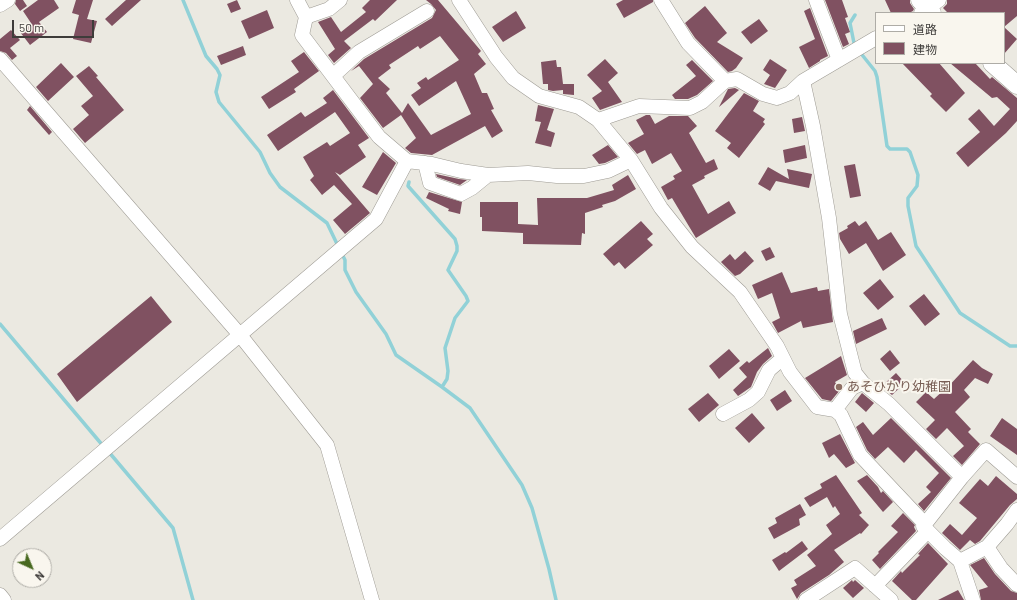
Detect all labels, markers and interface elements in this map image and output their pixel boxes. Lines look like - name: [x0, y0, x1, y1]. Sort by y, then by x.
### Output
- scale bar: [14, 12, 96, 38]
- legend: [875, 12, 1005, 64]
- text: 50 m: [19, 20, 44, 34]
- text: 道路: [913, 22, 937, 36]
- text: 建物: [913, 42, 937, 56]
- place label: あそひかり幼稚園: [847, 379, 951, 395]
- marker: あそひかり幼稚園: [834, 382, 844, 392]
- north arrow: [12, 548, 52, 588]
- text: N: [33, 569, 47, 583]

